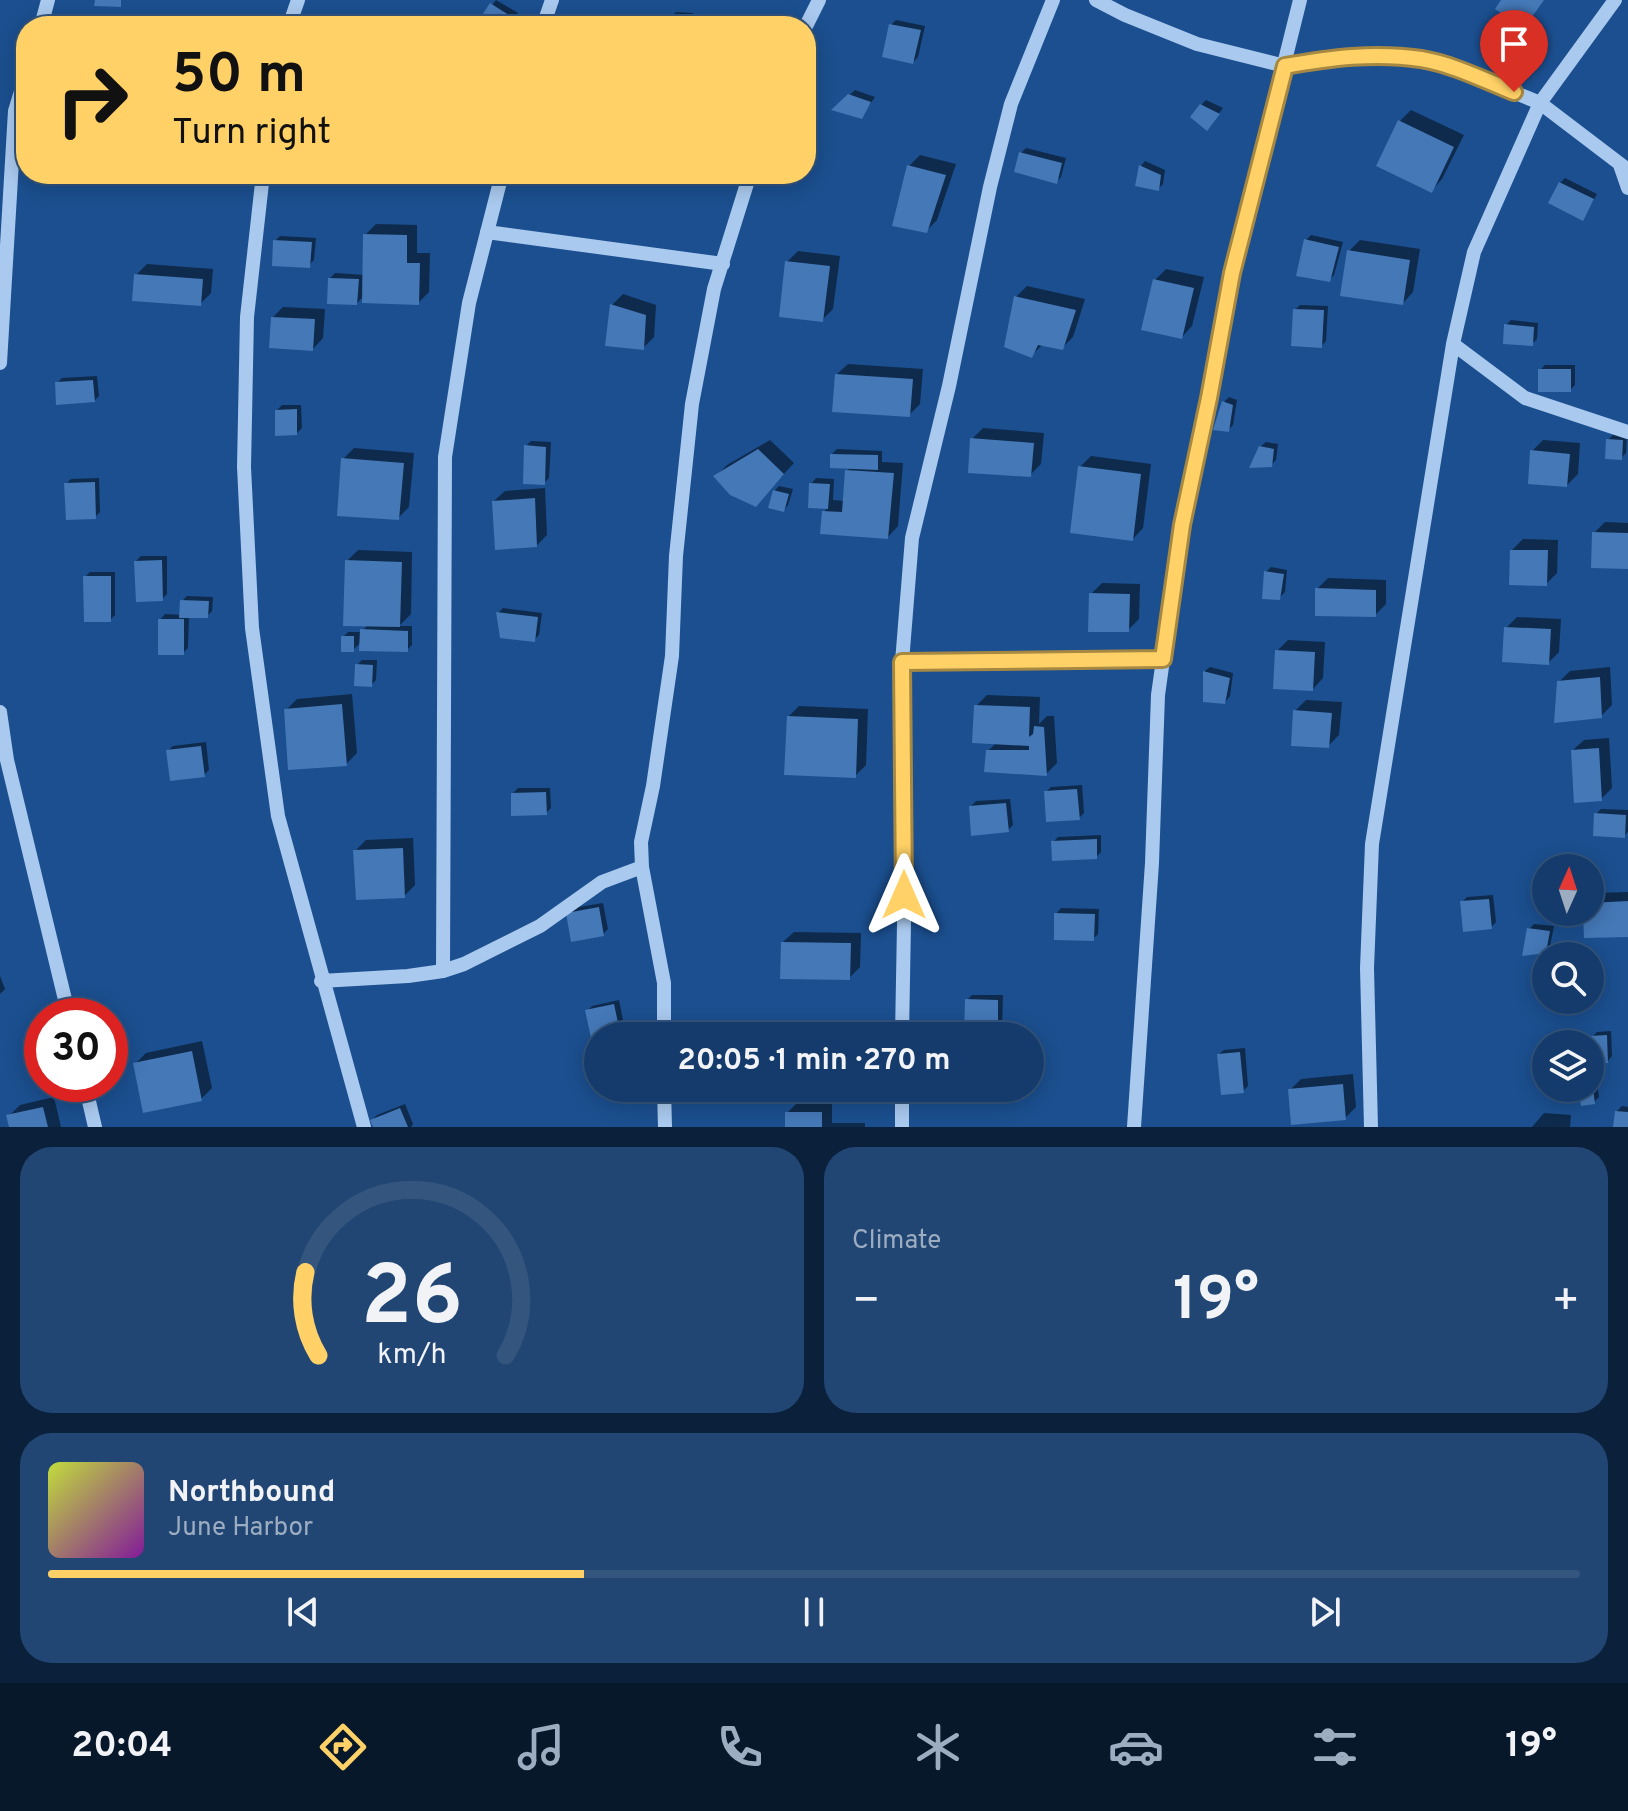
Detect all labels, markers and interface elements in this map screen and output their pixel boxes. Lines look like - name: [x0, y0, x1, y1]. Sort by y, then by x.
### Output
- pin: [1480, 10, 1548, 92]
- icon: arrive: [1492, 22, 1536, 66]
- text: 50 m: [172, 42, 306, 112]
- icon: right: [40, 48, 144, 152]
- text: Turn right: [172, 111, 331, 157]
- position arrow: [862, 853, 946, 937]
- north arrow: [1532, 854, 1604, 926]
- map controls: [1532, 854, 1604, 1102]
- button: search: [1532, 942, 1604, 1014]
- speed limit sign: 30: [24, 998, 128, 1102]
- button: layers: [1532, 1030, 1604, 1102]
- text: 20:05 · 1 min · 270 m: [677, 1043, 951, 1080]
- text: Climate: [852, 1225, 941, 1258]
- text: 26: [361, 1249, 463, 1354]
- text: 19°: [1173, 1265, 1259, 1341]
- text: −: [852, 1275, 880, 1331]
- text: +: [1552, 1275, 1580, 1331]
- text: km/h: [377, 1338, 447, 1374]
- text: Northbound: [168, 1475, 335, 1512]
- text: June Harbor: [168, 1512, 313, 1545]
- icon: previous: [281, 1590, 325, 1634]
- icon: pause: [792, 1590, 836, 1634]
- icon: next: [1303, 1590, 1347, 1634]
- icon: directions: [315, 1719, 371, 1775]
- icon: music: [513, 1719, 569, 1775]
- icon: phone: [712, 1719, 768, 1775]
- icon: climate: [910, 1719, 966, 1775]
- icon: car: [1108, 1719, 1164, 1775]
- icon: filters: [1307, 1719, 1363, 1775]
- text: 20:04: [71, 1724, 172, 1770]
- text: 19°: [1505, 1724, 1557, 1770]

